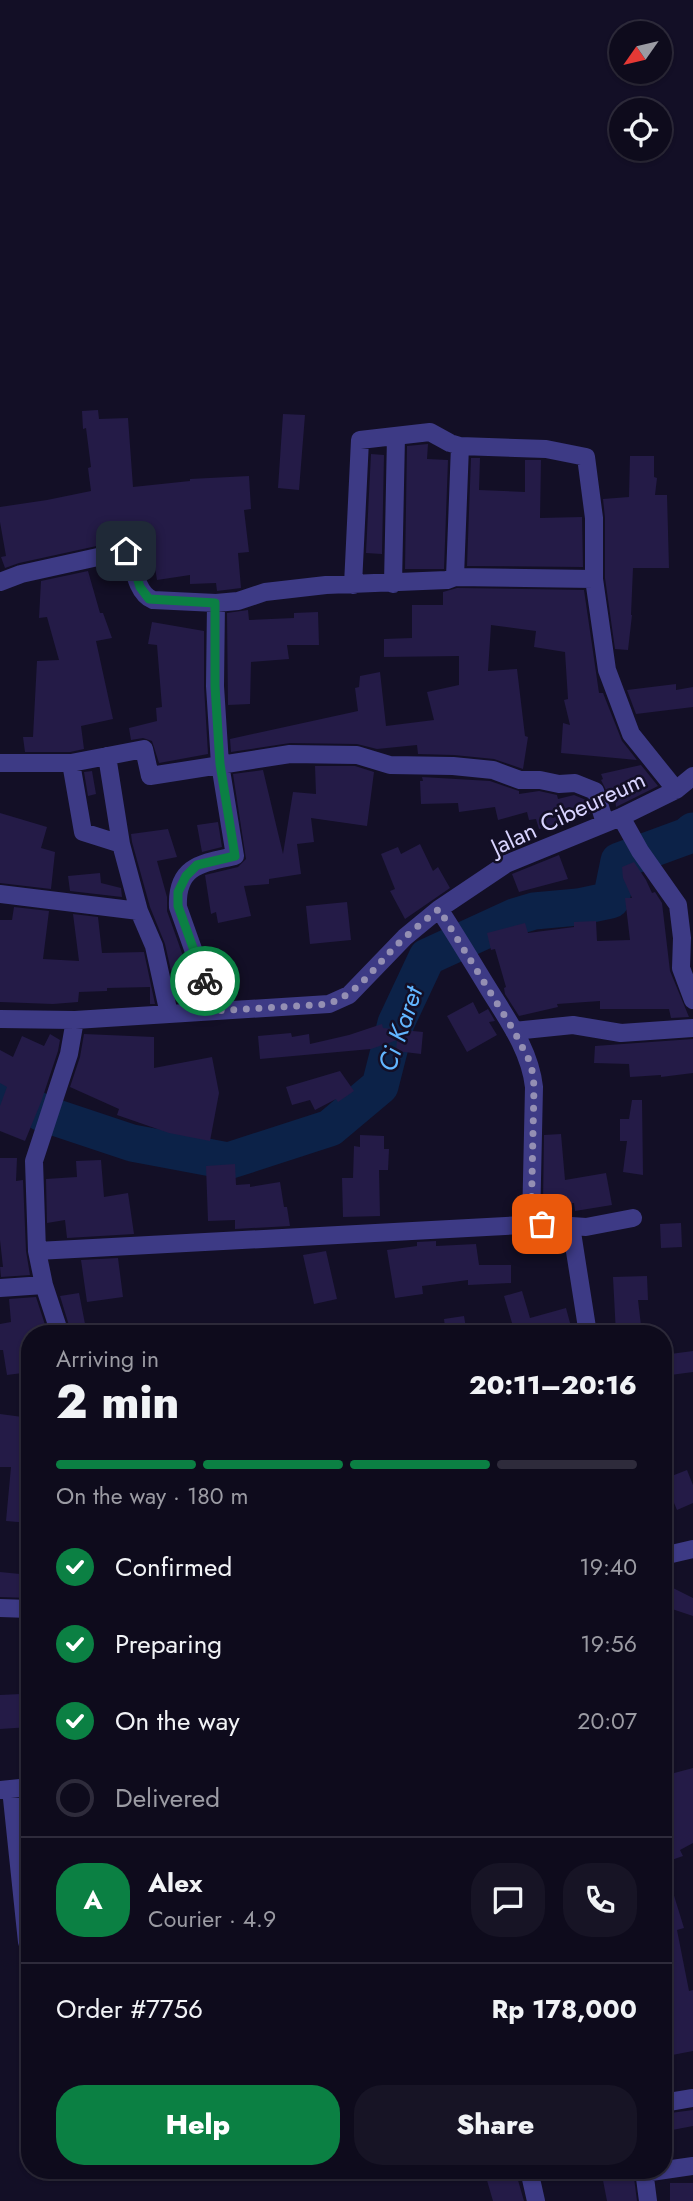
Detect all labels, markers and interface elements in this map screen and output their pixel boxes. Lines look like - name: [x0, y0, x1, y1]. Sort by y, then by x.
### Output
- north arrow: [609, 21, 672, 84]
- map controls: [609, 21, 672, 161]
- button: locate: [609, 98, 672, 161]
- pin: [96, 521, 156, 581]
- icon: home: [107, 532, 145, 570]
- street label: Jalan Cibeureum: [482, 762, 651, 865]
- courier: [170, 946, 240, 1016]
- icon: bike: [186, 962, 224, 1000]
- water label: Ci Karet: [368, 980, 433, 1077]
- pin: [512, 1194, 572, 1254]
- icon: bag: [523, 1205, 561, 1243]
- text: Arriving in: [56, 1342, 159, 1376]
- text: 20:11–20:16: [469, 1366, 637, 1404]
- text: 2 min: [56, 1369, 180, 1435]
- text: On the way · 180 m: [56, 1479, 248, 1513]
- icon: check: [56, 1548, 94, 1586]
- text: Confirmed: [115, 1548, 232, 1586]
- text: 19:40: [579, 1550, 637, 1584]
- icon: check: [56, 1625, 94, 1663]
- text: Preparing: [115, 1625, 222, 1663]
- text: 19:56: [580, 1627, 637, 1661]
- icon: check: [56, 1702, 94, 1740]
- text: On the way: [115, 1702, 240, 1740]
- text: 20:07: [577, 1704, 637, 1738]
- text: Delivered: [115, 1779, 220, 1817]
- button: chat: [471, 1863, 545, 1937]
- button: phone: [563, 1863, 637, 1937]
- text: Alex: [148, 1864, 202, 1902]
- text: A: [83, 1881, 103, 1919]
- text: Courier · 4.9: [148, 1902, 276, 1936]
- text: Order #7756: [56, 1990, 203, 2028]
- text: Rp 178,000: [491, 1990, 637, 2028]
- button: Help: [56, 2085, 340, 2165]
- button: Share: [354, 2085, 637, 2165]

